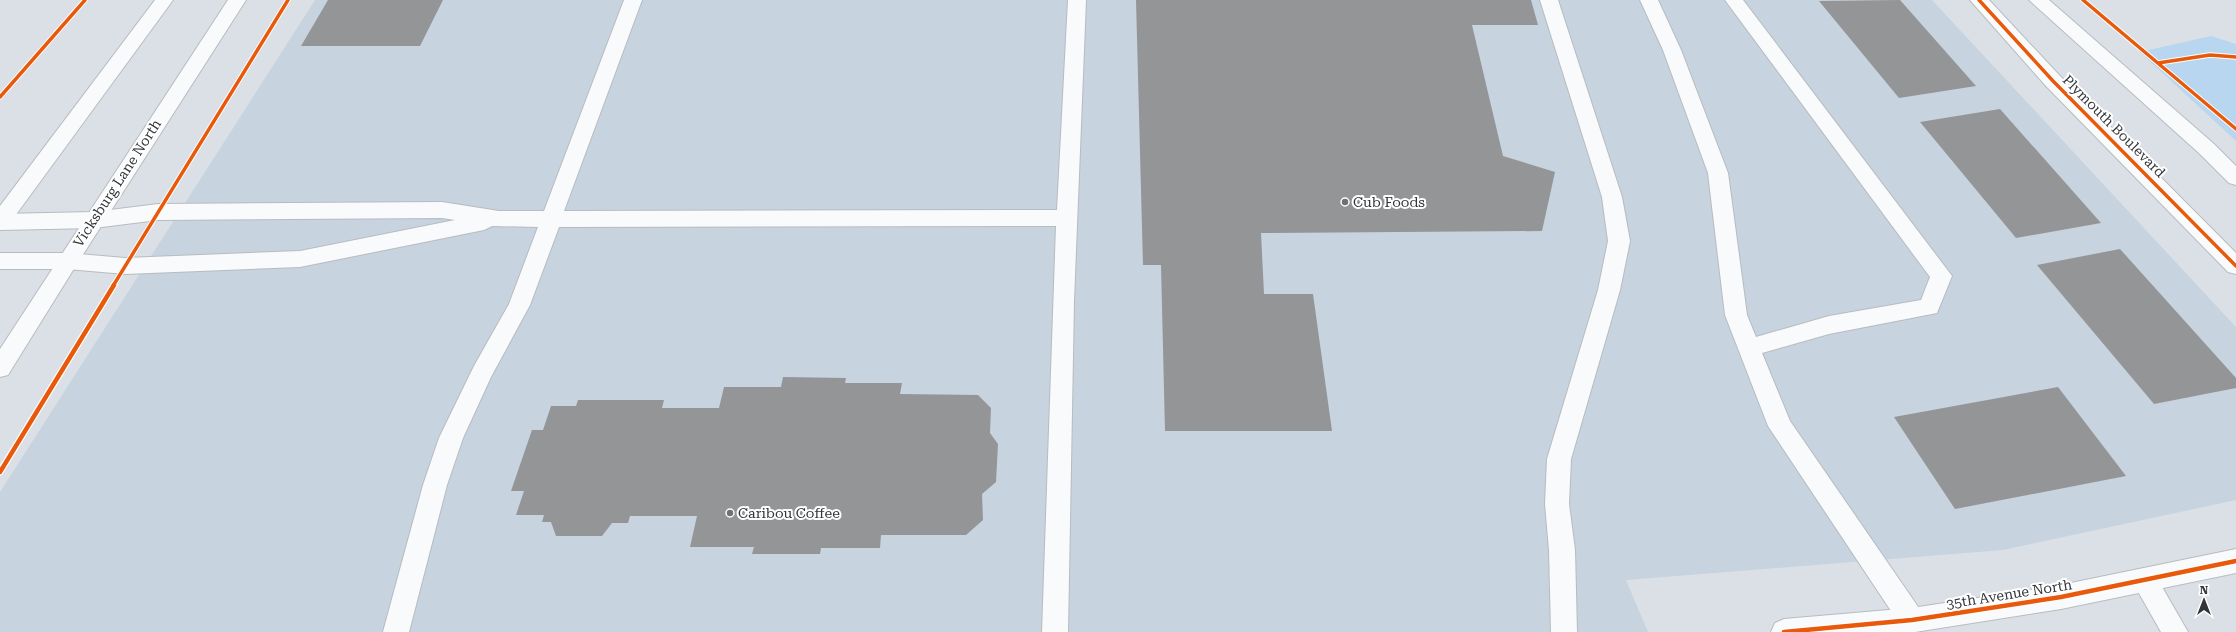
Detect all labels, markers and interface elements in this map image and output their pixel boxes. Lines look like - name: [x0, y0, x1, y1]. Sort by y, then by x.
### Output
- street label: Plymouth Boulevard: [2060, 72, 2168, 180]
- street label: Vicksburg Lane North: [70, 116, 164, 250]
- place label: Cub Foods: [1353, 194, 1425, 210]
- marker: Cub Foods: [1340, 197, 1350, 207]
- place label: Caribou Coffee: [738, 505, 840, 521]
- marker: Caribou Coffee: [725, 508, 735, 518]
- street label: 35th Avenue North: [1945, 576, 2073, 612]
- north arrow: [2184, 580, 2224, 620]
- text: N: [2200, 584, 2209, 597]

